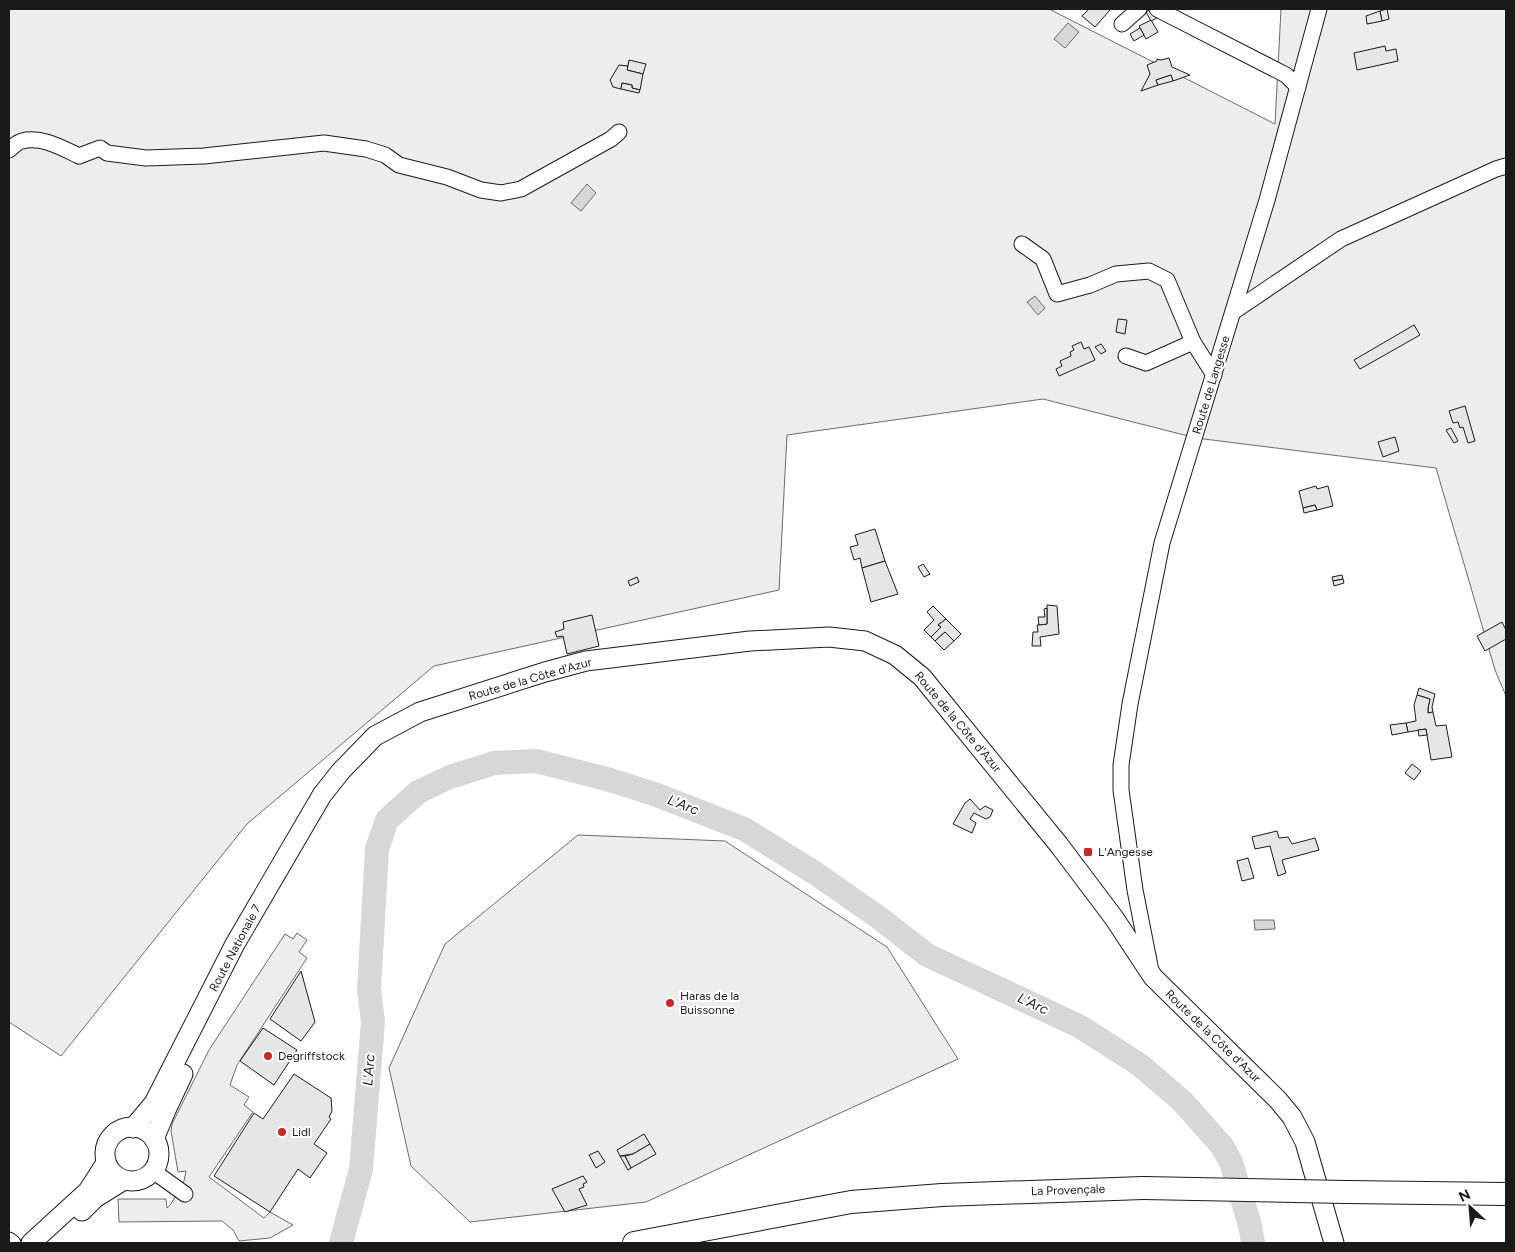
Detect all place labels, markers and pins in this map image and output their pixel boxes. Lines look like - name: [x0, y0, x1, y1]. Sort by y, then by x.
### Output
- place label: L'Angesse: [1098, 845, 1153, 859]
- marker: L'Angesse: [1082, 846, 1094, 858]
- place label: Haras de la Buissonne: [680, 989, 739, 1017]
- marker: Haras de la Buissonne: [664, 997, 676, 1009]
- place label: Degriffstock: [278, 1049, 345, 1063]
- marker: Degriffstock: [262, 1050, 274, 1062]
- place label: Lidl: [292, 1125, 311, 1139]
- marker: Lidl: [276, 1126, 288, 1138]

